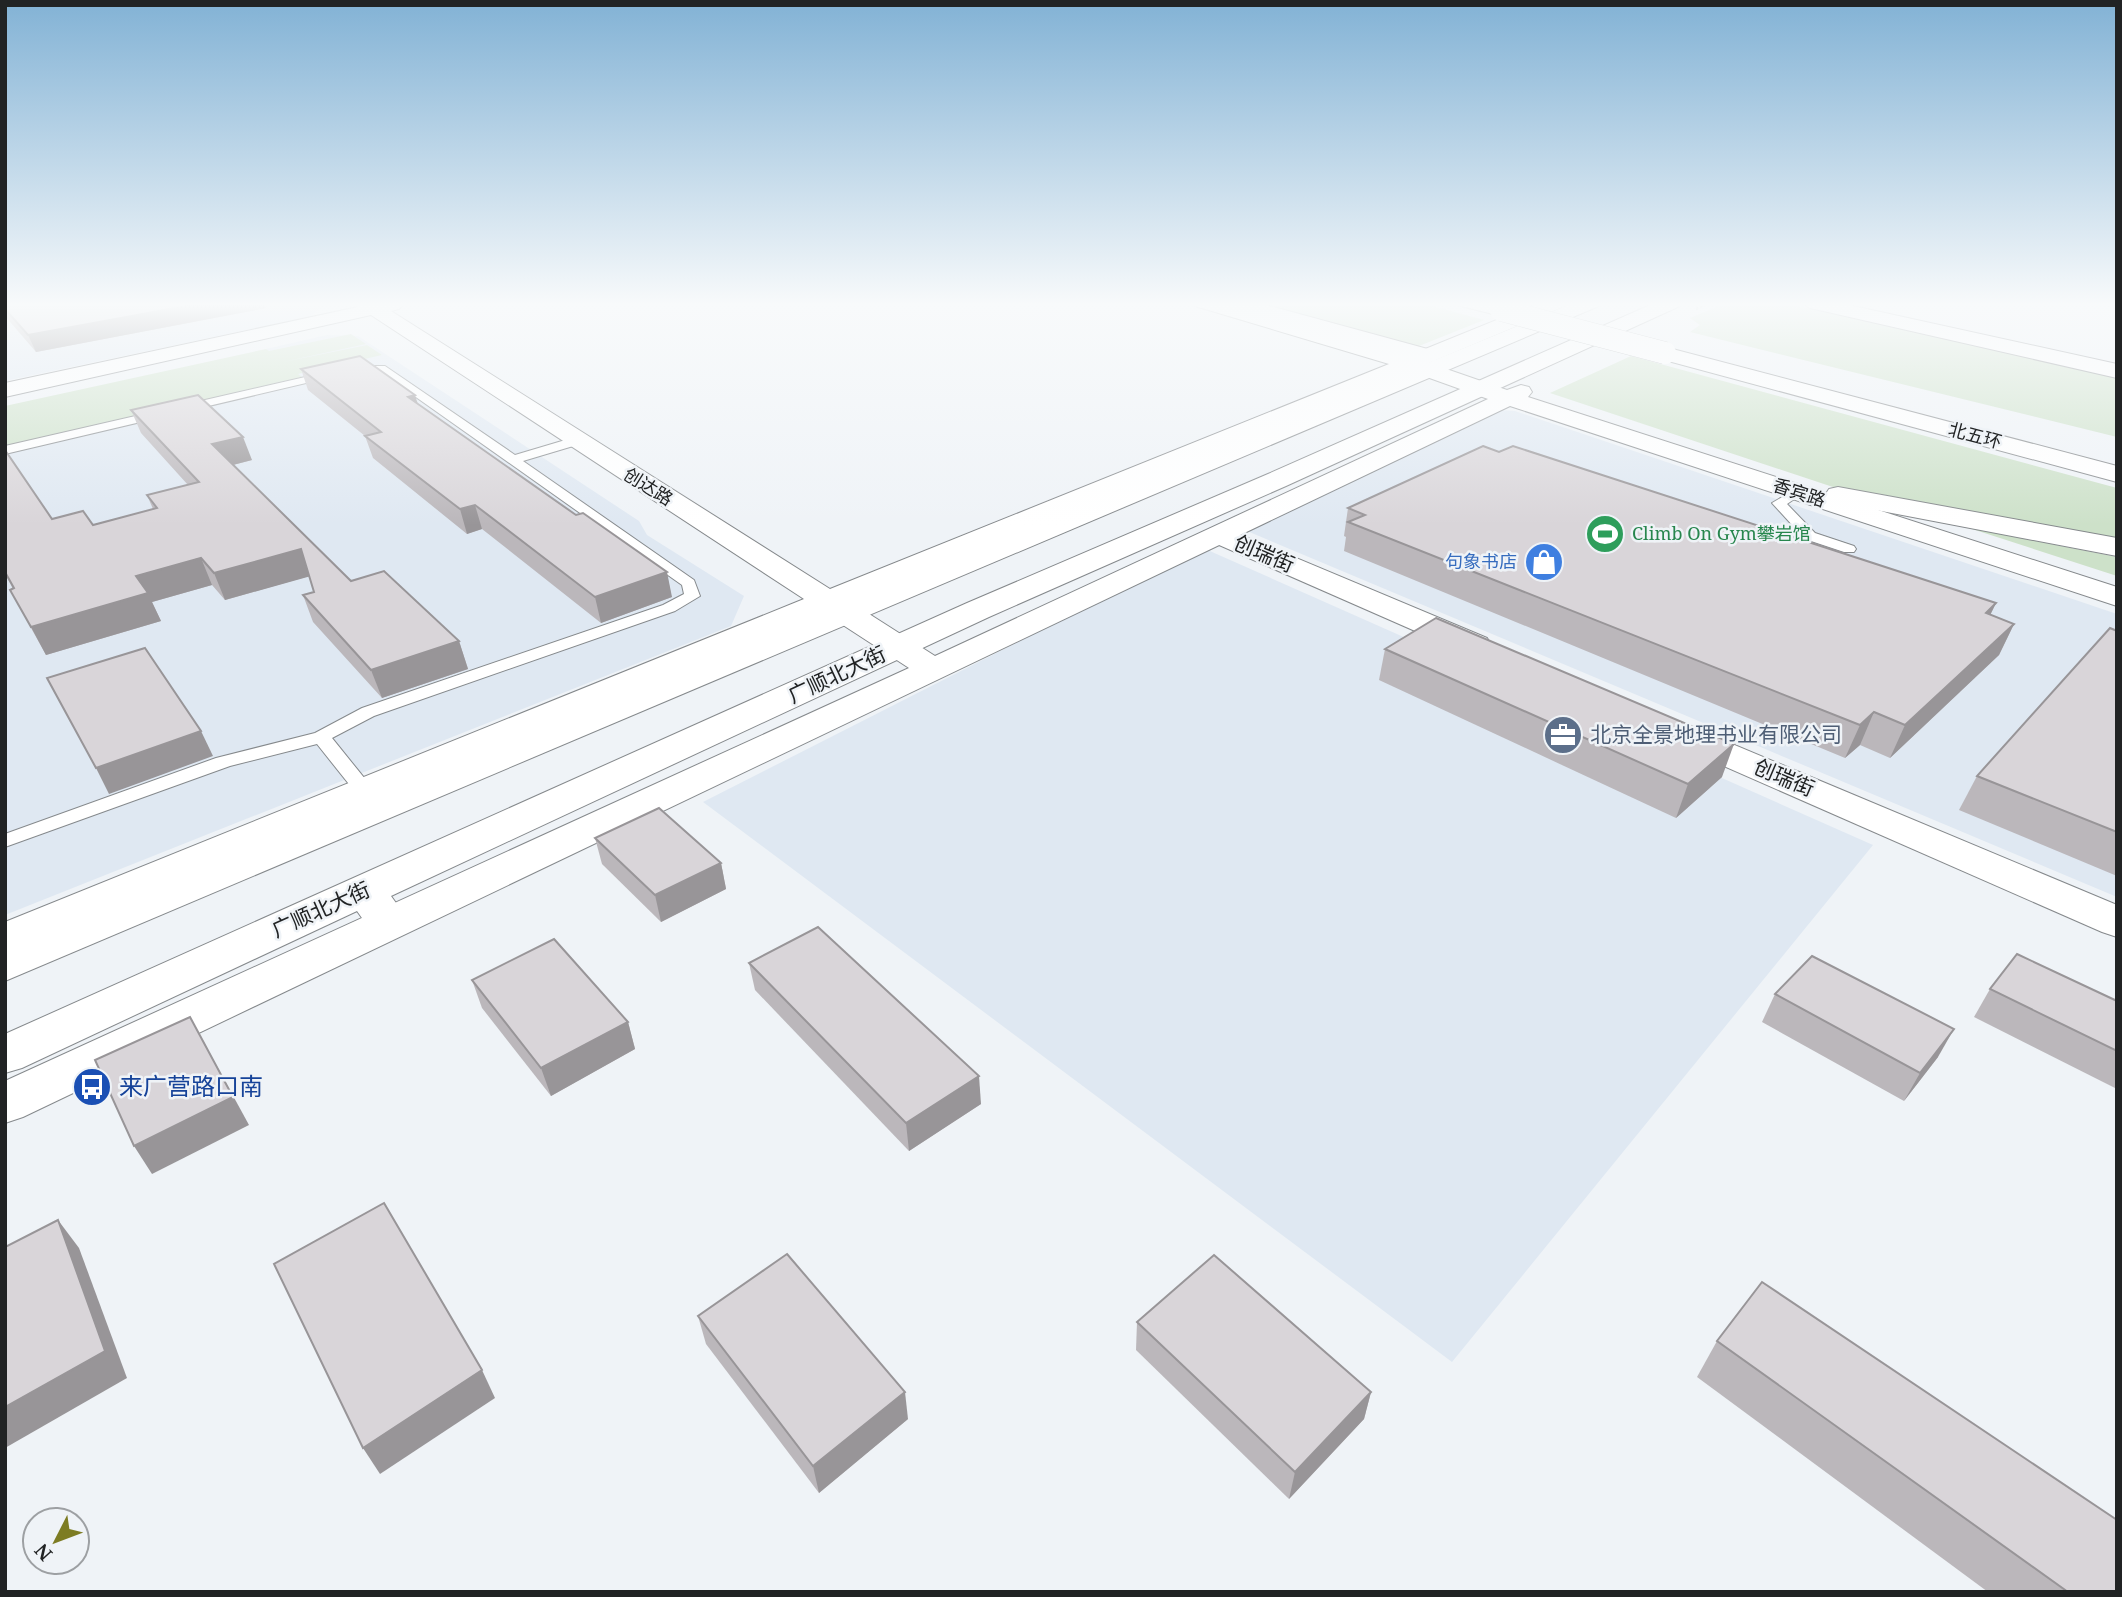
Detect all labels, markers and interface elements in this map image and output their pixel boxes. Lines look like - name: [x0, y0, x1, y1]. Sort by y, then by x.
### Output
- street label: 北五环: [1946, 416, 2004, 454]
- street label: 创达路: [619, 462, 678, 511]
- street label: 香宾路: [1770, 472, 1829, 512]
- sports icon: Climb On Gym攀岩馆: [1584, 513, 1626, 555]
- place label: Climb On Gym攀岩馆: [1632, 521, 1811, 545]
- street label: 创瑞街: [1230, 528, 1299, 578]
- shop icon: 句象书店: [1523, 541, 1565, 583]
- place label: 句象书店: [1445, 549, 1517, 573]
- street label: 广顺北大街: [783, 639, 890, 709]
- office icon: 北京全景地理书业有限公司: [1542, 714, 1584, 756]
- place label: 北京全景地理书业有限公司: [1590, 720, 1842, 748]
- street label: 创瑞街: [1750, 752, 1819, 802]
- street label: 广顺北大街: [267, 875, 374, 943]
- bus stop icon: 来广营路口南: [71, 1066, 113, 1108]
- place label: 来广营路口南: [119, 1069, 263, 1102]
- north arrow: [21, 1506, 91, 1576]
- text: N: [29, 1538, 58, 1567]

